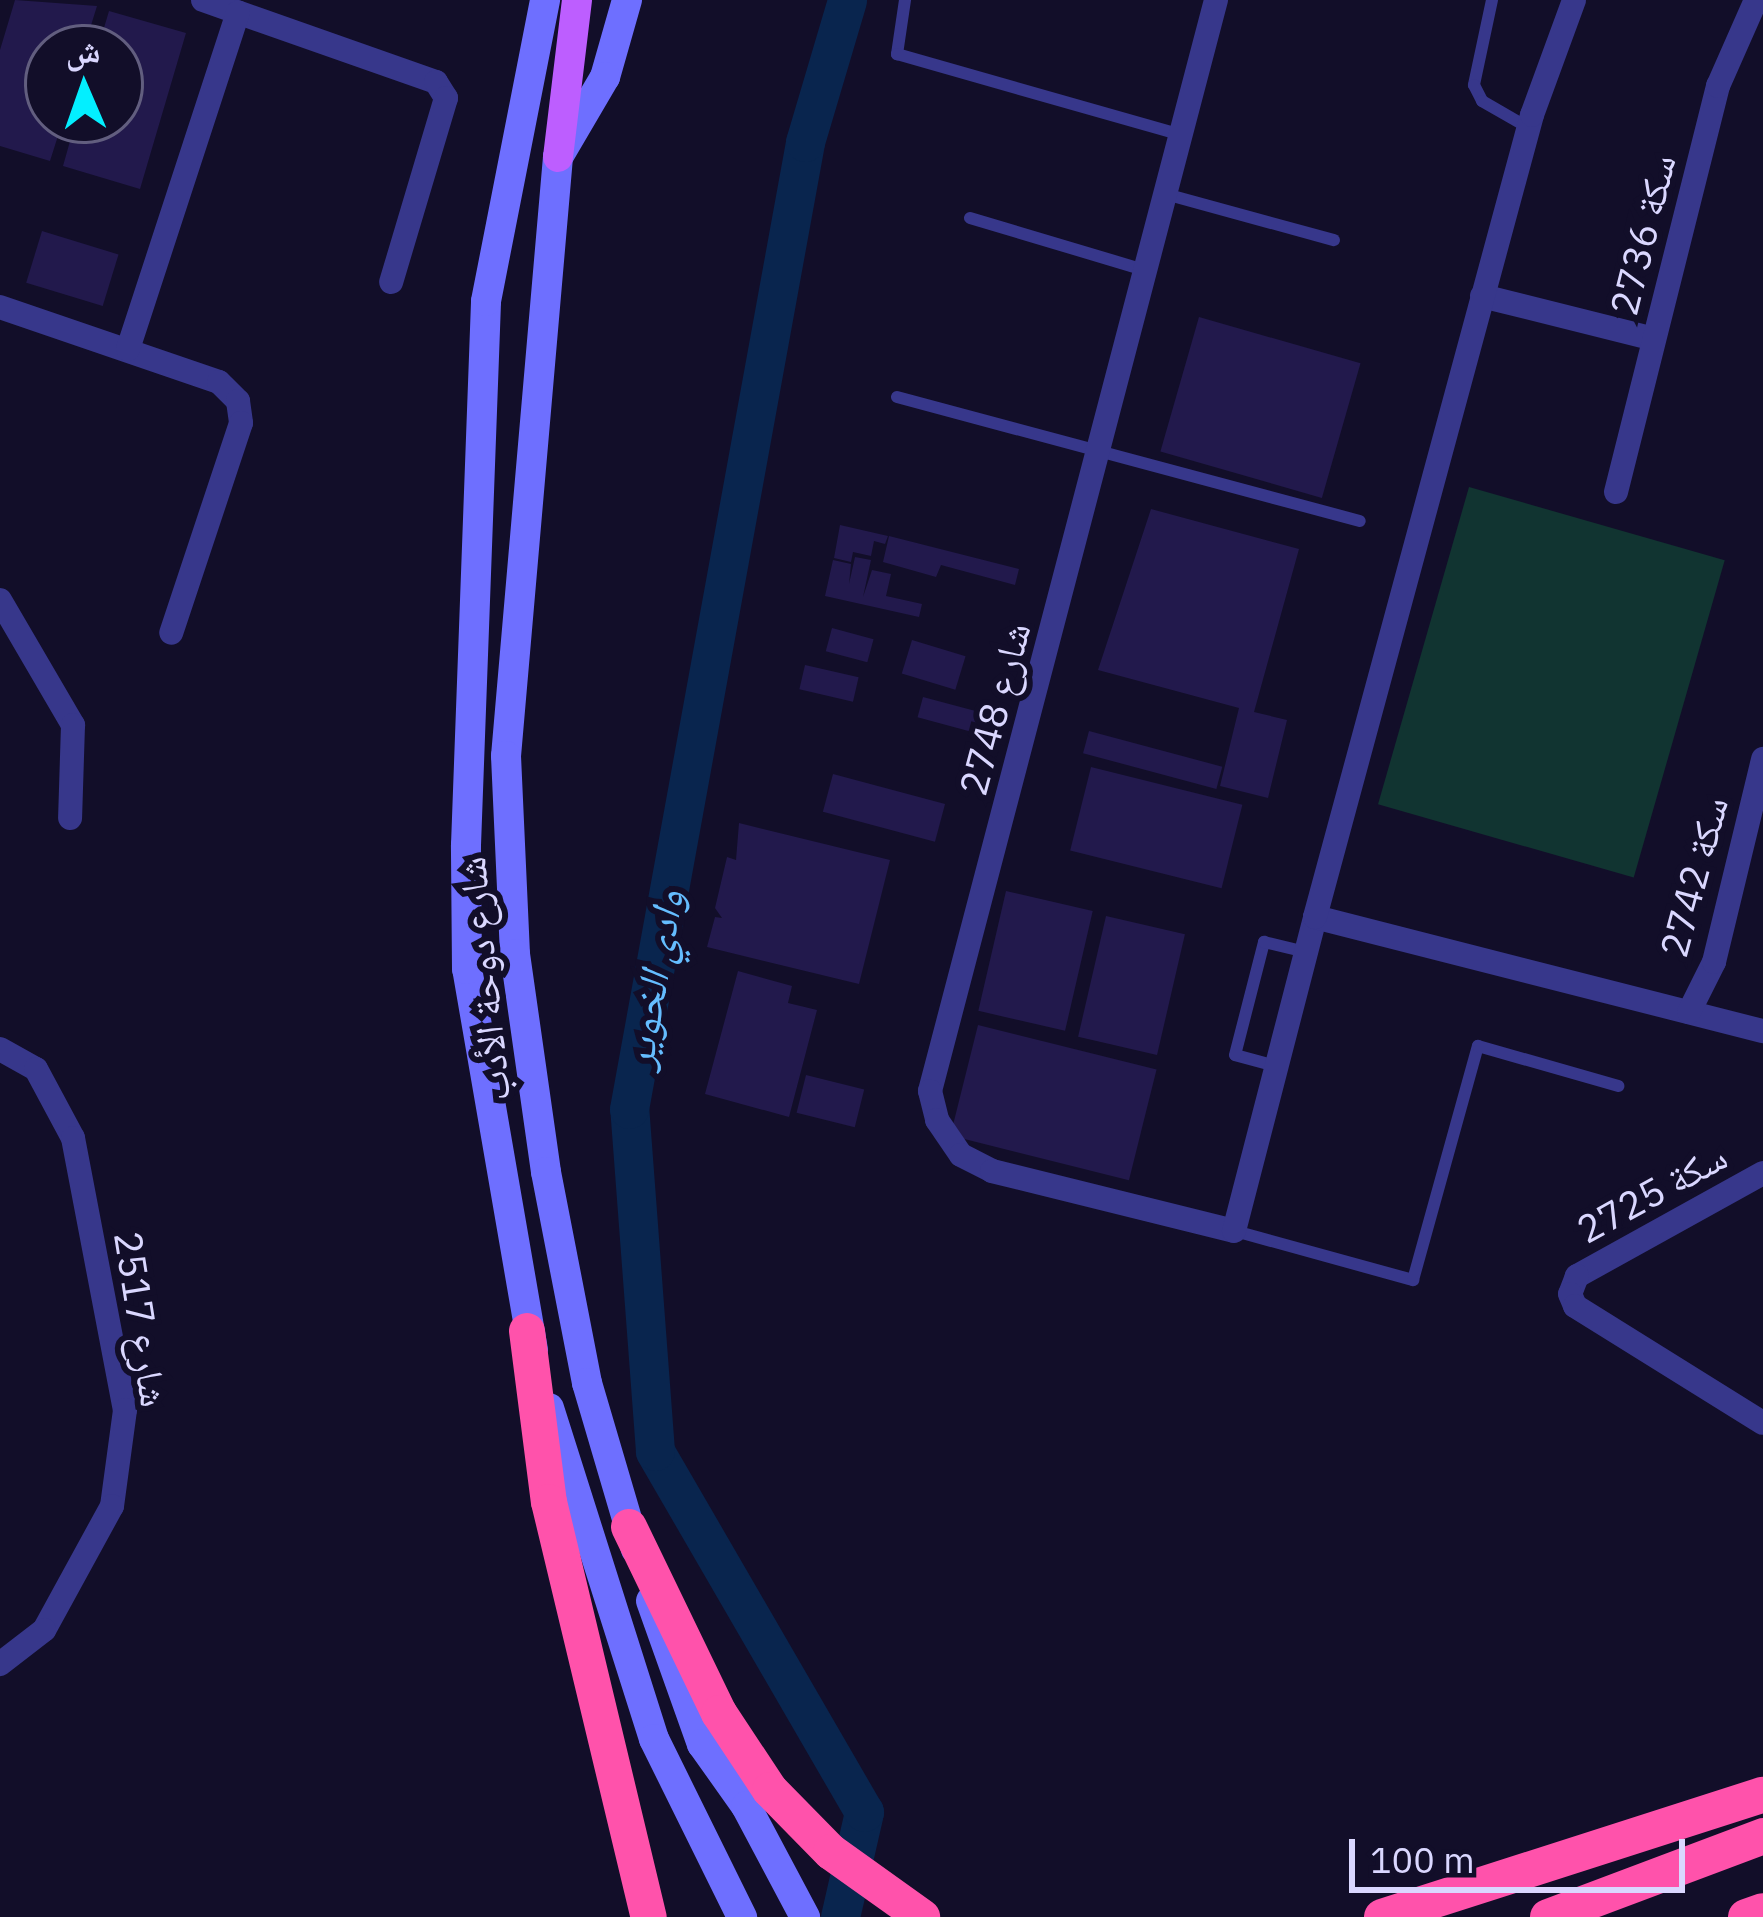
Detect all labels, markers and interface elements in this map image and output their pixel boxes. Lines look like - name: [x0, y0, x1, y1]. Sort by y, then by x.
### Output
- north arrow: [24, 24, 144, 144]
- text: ش: [65, 28, 101, 73]
- street label: سكة 2736: [1600, 150, 1686, 320]
- street label: شارع 2748: [949, 617, 1041, 801]
- street label: سكة 2742: [1650, 792, 1738, 962]
- street label: شارع دوحة الأدب: [448, 855, 520, 1103]
- water label: وادي الخوير: [612, 886, 694, 1072]
- street label: سكة 2725: [1569, 1133, 1735, 1253]
- street label: 2517 شارع: [104, 1228, 178, 1410]
- scale bar: [1355, 1815, 1691, 1889]
- text: 100 m: [1370, 1836, 1475, 1883]

